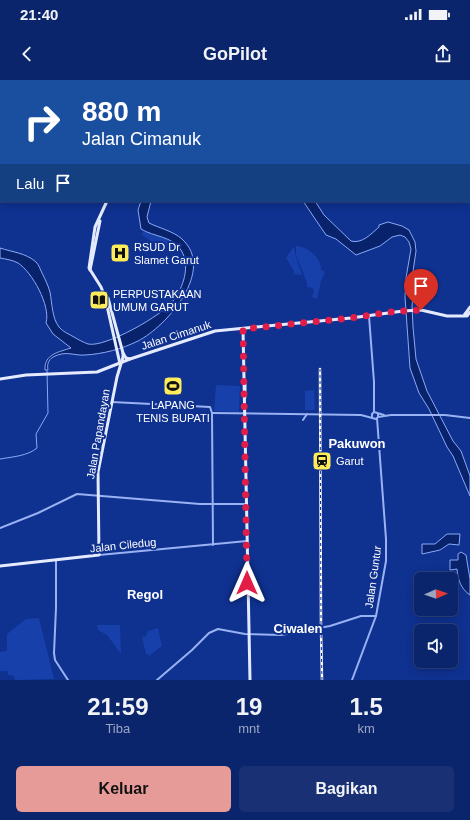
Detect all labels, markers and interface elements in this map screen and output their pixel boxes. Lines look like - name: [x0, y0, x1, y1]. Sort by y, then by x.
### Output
- text: 21:40: [20, 6, 58, 23]
- icon: back: [16, 43, 38, 65]
- icon: share: [432, 43, 454, 65]
- text: GoPilot: [203, 44, 267, 64]
- icon: right: [16, 96, 68, 148]
- text: 880 m: [82, 96, 161, 127]
- text: Jalan Cimanuk: [82, 129, 201, 149]
- icon: arrive: [52, 172, 74, 194]
- text: Lalu: [16, 175, 44, 192]
- place label: RSUD Dr Slamet Garut: [134, 241, 199, 266]
- hospital icon: RSUD Dr Slamet Garut: [109, 242, 131, 264]
- pin: [404, 269, 438, 310]
- icon: arrive: [410, 275, 432, 297]
- place label: PERPUSTAKAAN UMUM GARUT: [113, 288, 201, 313]
- library icon: PERPUSTAKAAN UMUM GARUT: [88, 289, 110, 311]
- street label: Jalan Cimanuk: [140, 318, 213, 352]
- sports icon: LAPANG TENIS BUPATI: [162, 375, 184, 397]
- street label: Jalan Papandayan: [84, 388, 112, 480]
- place label: LAPANG TENIS BUPATI: [136, 399, 210, 424]
- district label: Pakuwon: [328, 436, 386, 451]
- station icon: Garut: [311, 450, 333, 472]
- place label: Garut: [336, 455, 364, 467]
- street label: Jalan Ciledug: [89, 536, 157, 554]
- street label: Jalan Guntur: [363, 545, 383, 609]
- position arrow: [226, 562, 268, 604]
- north arrow: [414, 572, 458, 616]
- map controls: [414, 572, 458, 668]
- district label: Regol: [127, 587, 163, 602]
- district label: Ciwalen: [273, 621, 323, 636]
- button: sound: [414, 624, 458, 668]
- text: 21:59: [87, 693, 149, 720]
- text: 19: [236, 693, 262, 720]
- text: 1.5: [349, 693, 383, 720]
- text: Tiba: [105, 721, 130, 736]
- text: mnt: [238, 721, 260, 736]
- text: km: [357, 721, 375, 736]
- button: Keluar: [16, 766, 231, 812]
- button: Bagikan: [239, 766, 454, 812]

